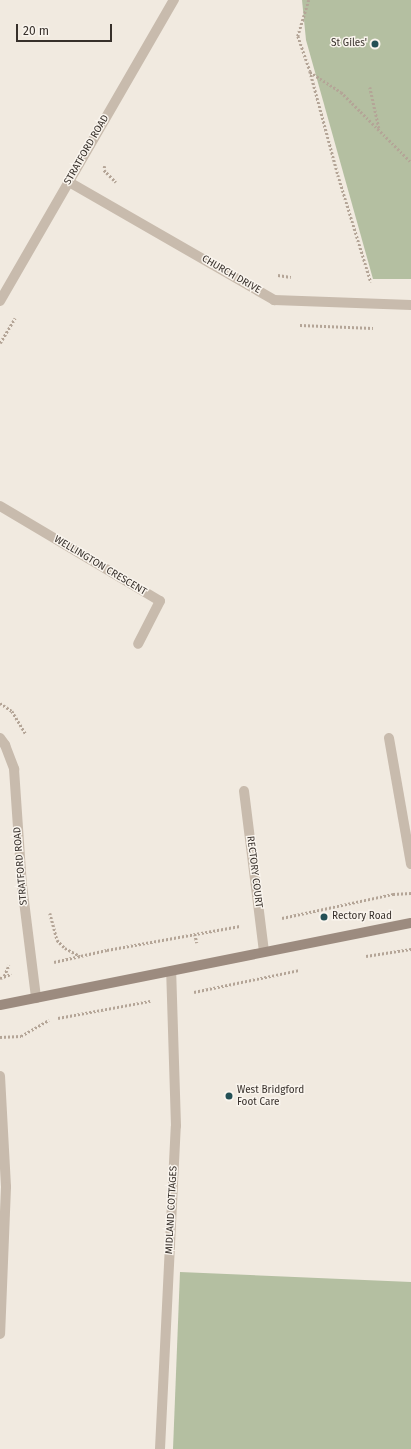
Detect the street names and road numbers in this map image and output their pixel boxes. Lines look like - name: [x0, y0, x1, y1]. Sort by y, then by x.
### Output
- street label: STRATFORD ROAD: [62, 113, 112, 187]
- street label: CHURCH DRIVE: [199, 253, 263, 297]
- street label: WELLINGTON CRESCENT: [51, 534, 149, 598]
- street label: STRATFORD ROAD: [12, 826, 30, 906]
- street label: RECTORY COURT: [244, 835, 264, 909]
- street label: MIDLAND COTTAGES: [164, 1166, 180, 1254]

